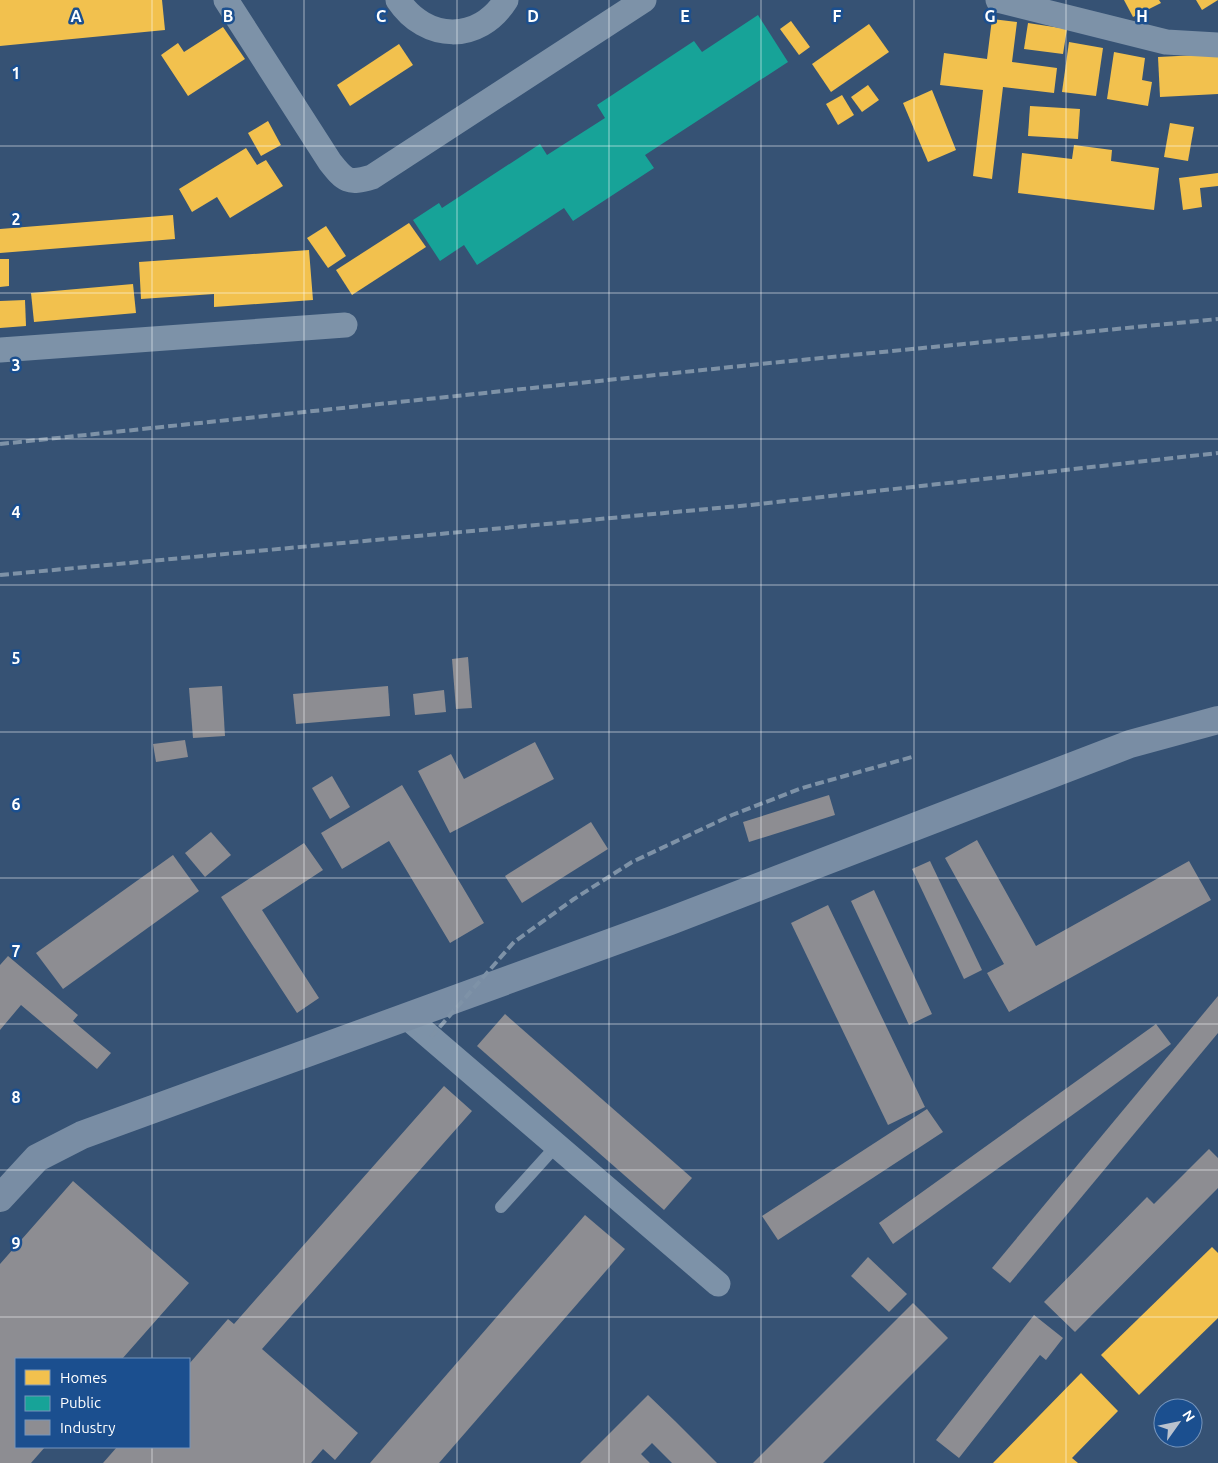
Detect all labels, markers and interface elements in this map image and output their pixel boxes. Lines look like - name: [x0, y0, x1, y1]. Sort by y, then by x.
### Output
- text: A: [70, 7, 82, 25]
- text: B: [223, 7, 233, 25]
- text: C: [376, 7, 386, 25]
- text: D: [527, 7, 539, 25]
- text: E: [680, 7, 690, 25]
- text: F: [833, 7, 842, 25]
- text: G: [984, 7, 996, 25]
- text: H: [1136, 7, 1148, 25]
- text: 1: [11, 64, 21, 82]
- text: 2: [11, 210, 21, 228]
- text: 3: [11, 356, 21, 374]
- text: 4: [11, 503, 21, 521]
- text: 5: [11, 649, 21, 667]
- text: 6: [11, 795, 21, 813]
- text: 7: [11, 942, 21, 960]
- text: 8: [11, 1088, 21, 1106]
- text: 9: [11, 1234, 21, 1252]
- legend: [15, 1358, 190, 1448]
- text: Homes: [60, 1369, 107, 1386]
- text: Public: [60, 1394, 101, 1411]
- north arrow: [1153, 1398, 1203, 1448]
- text: N: [1179, 1407, 1198, 1425]
- text: Industry: [60, 1419, 115, 1436]

